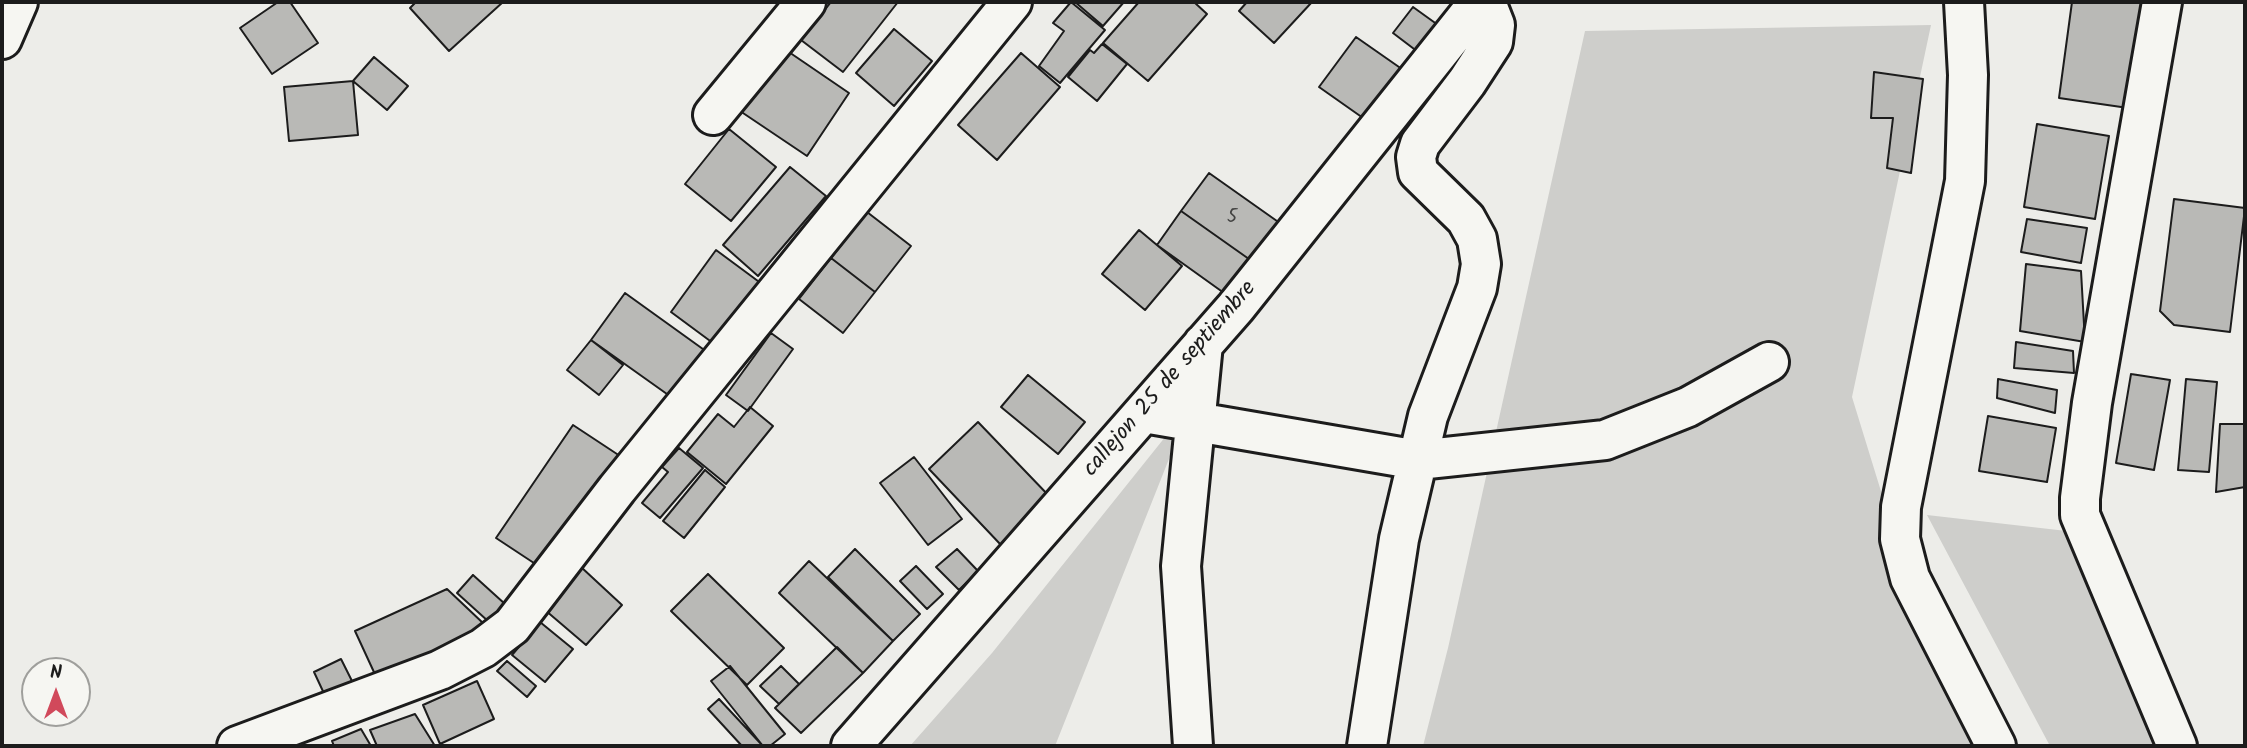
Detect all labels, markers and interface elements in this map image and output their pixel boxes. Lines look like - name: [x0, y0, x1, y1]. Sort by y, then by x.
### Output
- house number: 5: [1227, 208, 1237, 230]
- street label: callejon 25 de septiembre: [1078, 276, 1264, 484]
- north arrow: [21, 657, 91, 727]
- text: N: [50, 658, 62, 688]

